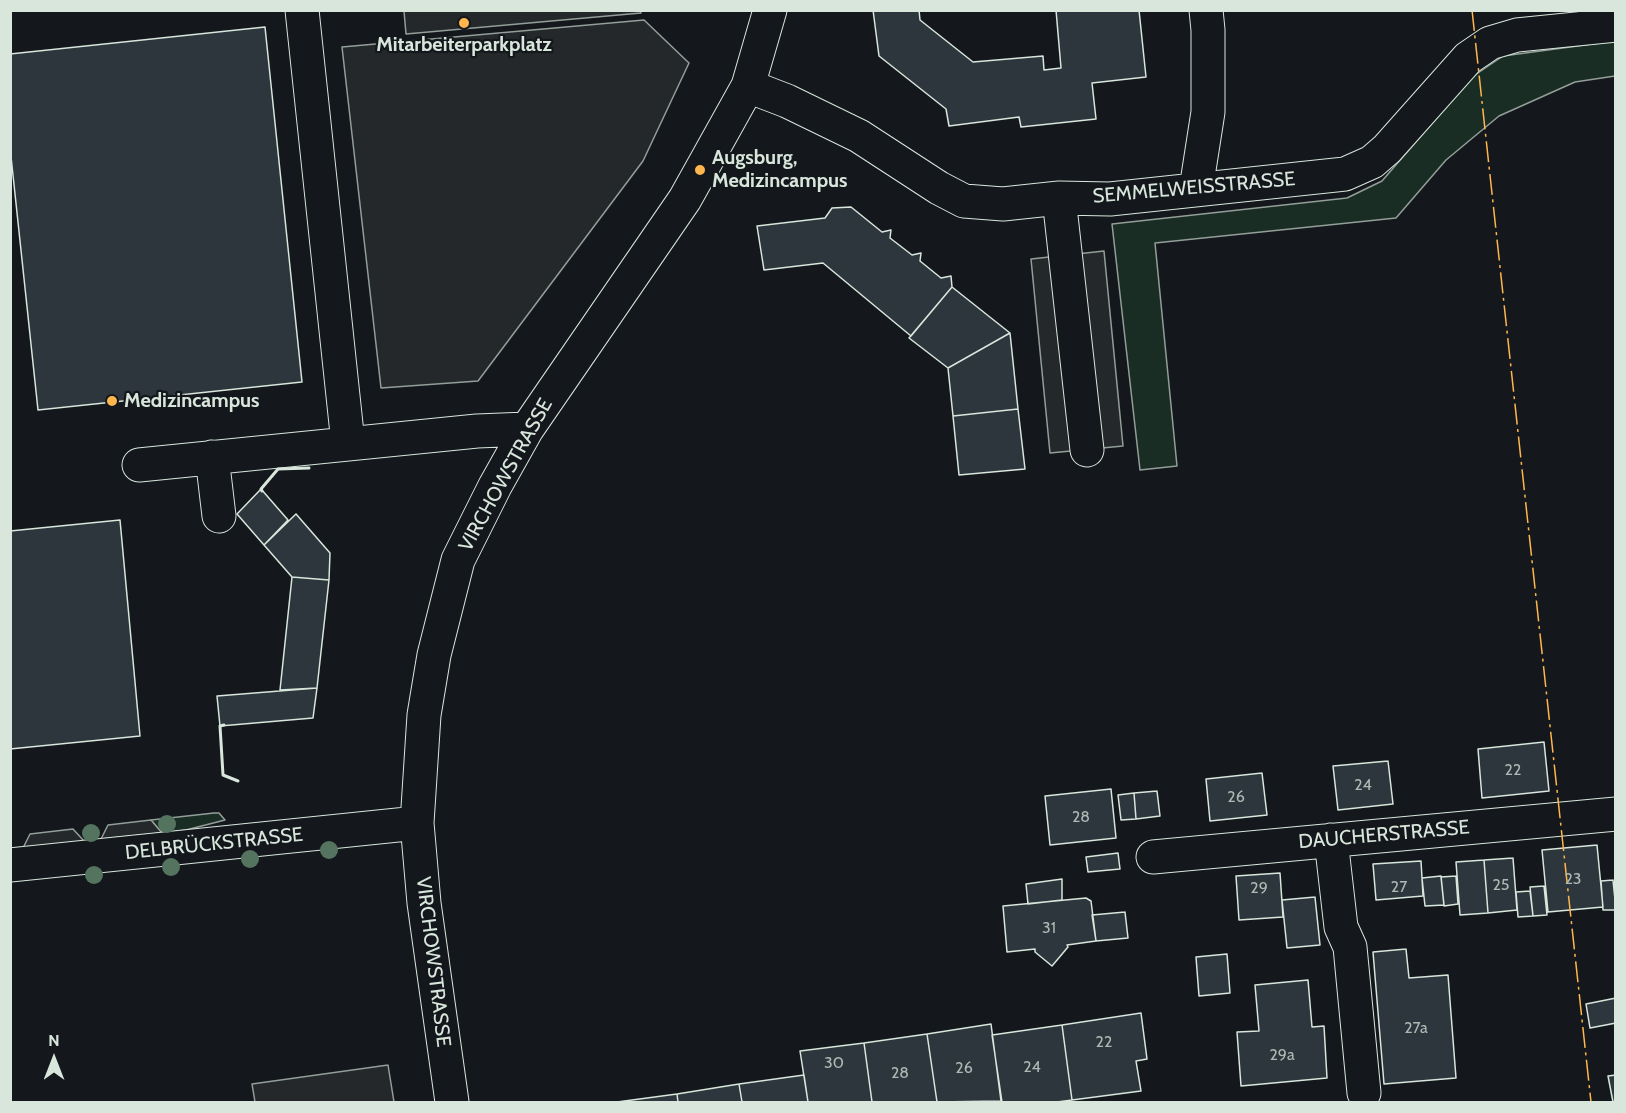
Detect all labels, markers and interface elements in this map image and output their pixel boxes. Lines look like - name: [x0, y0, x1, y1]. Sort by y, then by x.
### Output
- marker: Mitarbeiterparkplatz: [457, 16, 471, 30]
- place label: Mitarbeiterparkplatz: [376, 33, 552, 57]
- place label: Augsburg, Medizincampus: [712, 146, 848, 193]
- marker: Augsburg, Medizincampus: [693, 163, 707, 177]
- street label: SEMMELWEISSTRASSE: [1092, 167, 1296, 209]
- place label: Medizincampus: [124, 389, 260, 413]
- marker: Medizincampus: [105, 394, 119, 408]
- street label: VIRCHOWSTRASSE: [454, 394, 558, 556]
- house number: 22: [1505, 760, 1521, 780]
- house number: 24: [1354, 775, 1372, 795]
- house number: 26: [1227, 787, 1245, 807]
- house number: 28: [1072, 807, 1090, 827]
- street label: DAUCHERSTRASSE: [1298, 816, 1470, 854]
- street label: DELBRÜCKSTRASSE: [124, 823, 304, 865]
- house number: 23: [1564, 869, 1582, 889]
- house number: 25: [1492, 875, 1510, 895]
- street label: VIRCHOWSTRASSE: [411, 876, 455, 1048]
- house number: 27: [1391, 877, 1407, 897]
- house number: 29: [1250, 878, 1268, 898]
- house number: 31: [1042, 918, 1056, 938]
- house number: 27a: [1404, 1018, 1428, 1038]
- north arrow: [24, 1029, 84, 1089]
- text: N: [48, 1031, 60, 1050]
- house number: 22: [1096, 1032, 1112, 1052]
- house number: 29a: [1269, 1045, 1295, 1065]
- house number: 30: [824, 1053, 844, 1073]
- house number: 24: [1023, 1057, 1041, 1077]
- house number: 26: [955, 1058, 973, 1078]
- house number: 28: [891, 1063, 909, 1083]

